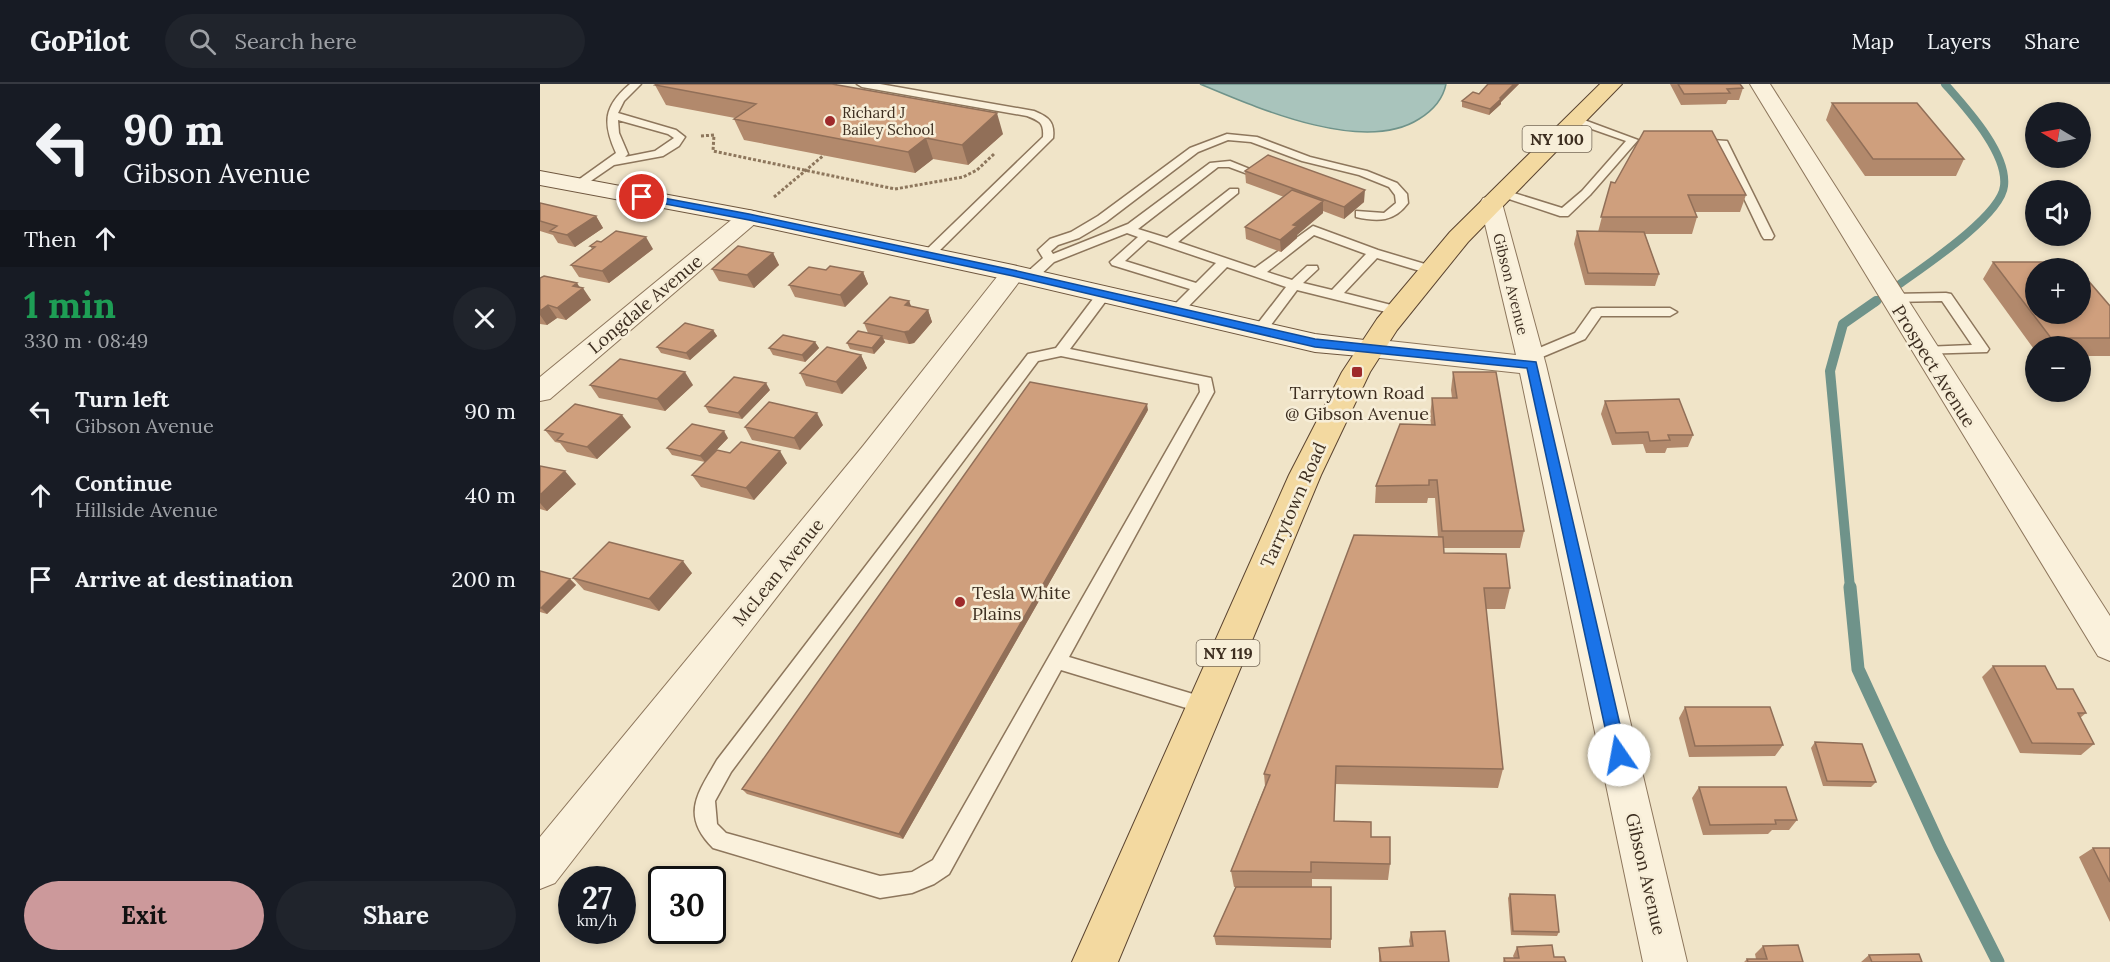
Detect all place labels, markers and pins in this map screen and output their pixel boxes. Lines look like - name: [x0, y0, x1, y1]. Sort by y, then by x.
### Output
- place label: Richard J Bailey School: [842, 103, 934, 139]
- marker: Richard J Bailey School: [823, 114, 837, 128]
- pin: [616, 171, 667, 222]
- marker: Tarrytown Road @ Gibson Avenue: [1350, 365, 1364, 379]
- place label: Tarrytown Road @ Gibson Avenue: [1285, 381, 1429, 425]
- place label: Tesla White Plains: [972, 581, 1071, 625]
- marker: Tesla White Plains: [953, 595, 967, 609]

